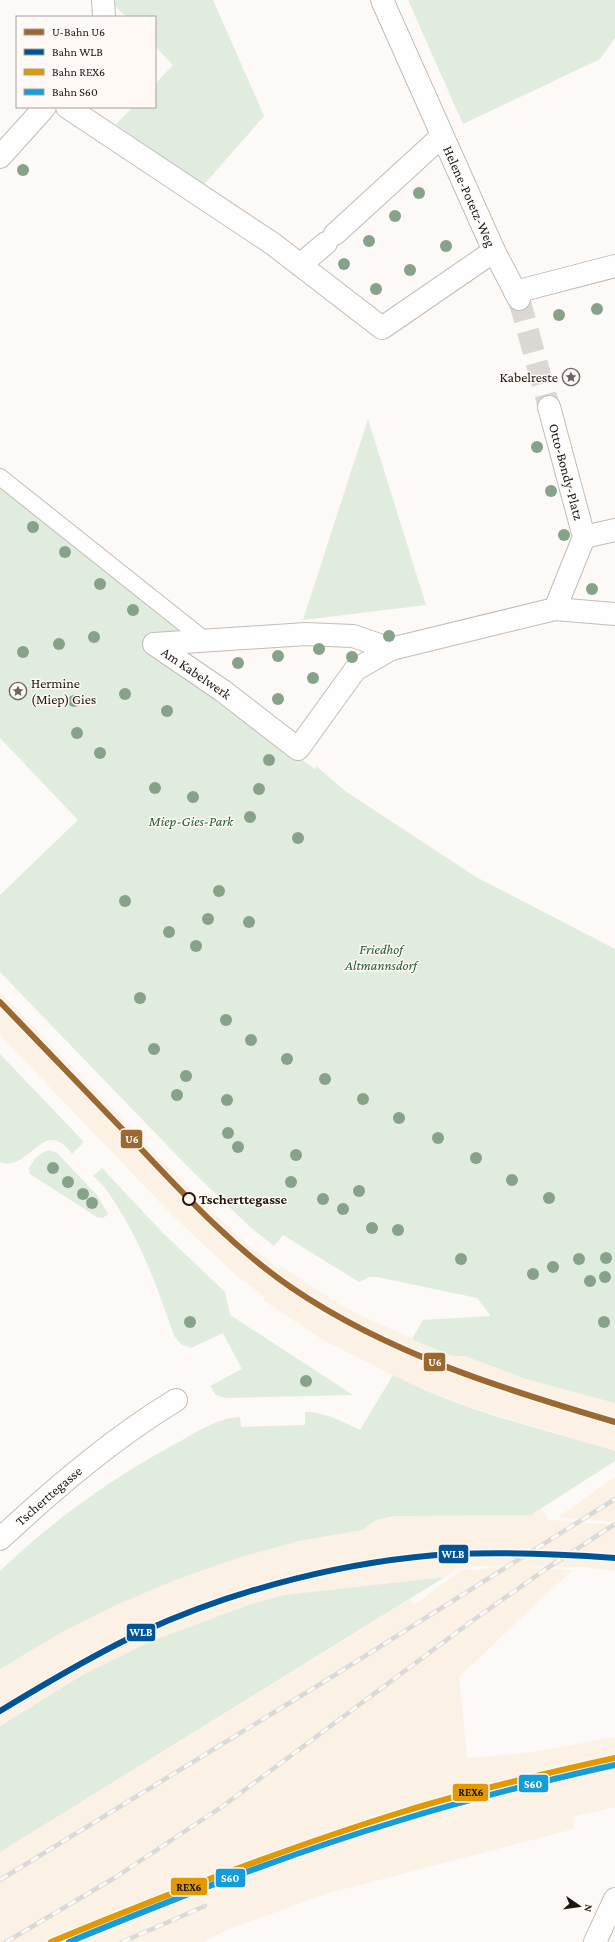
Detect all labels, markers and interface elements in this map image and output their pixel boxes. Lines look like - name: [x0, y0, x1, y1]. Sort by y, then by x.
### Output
- legend: [16, 16, 156, 108]
- text: U-Bahn U6: [52, 25, 105, 39]
- text: Bahn WLB: [52, 45, 103, 59]
- text: Bahn REX6: [52, 65, 105, 79]
- text: Bahn S60: [52, 85, 98, 99]
- street label: Helene-Potetz-Weg: [440, 143, 499, 250]
- place icon: Kabelreste: [561, 367, 581, 387]
- place label: Kabelreste: [500, 369, 558, 385]
- street label: Otto-Bondy-Platz: [546, 422, 587, 522]
- street label: Am Kabelwerk: [158, 644, 235, 703]
- place label: Hermine (Miep) Gies: [31, 675, 96, 708]
- place icon: Hermine (Miep) Gies: [8, 681, 28, 701]
- park label: Miep-Gies-Park: [148, 813, 234, 829]
- park label: Friedhof Altmannsdorf: [344, 941, 419, 973]
- line badge: U6: [120, 1129, 143, 1149]
- text: U6: [125, 1133, 139, 1145]
- place label: Tscherttegasse: [199, 1191, 288, 1207]
- marker: Tscherttegasse: [182, 1192, 196, 1206]
- line badge: U6: [423, 1352, 446, 1372]
- text: U6: [428, 1356, 442, 1368]
- street label: Tscherttegasse: [12, 1463, 85, 1529]
- line badge: WLB: [438, 1544, 469, 1564]
- text: WLB: [441, 1548, 465, 1560]
- line badge: WLB: [126, 1623, 156, 1642]
- text: WLB: [129, 1626, 153, 1638]
- line badge: S60: [518, 1774, 549, 1793]
- text: S60: [524, 1778, 542, 1790]
- line badge: REX6: [452, 1783, 489, 1802]
- text: REX6: [458, 1786, 484, 1798]
- line badge: S60: [215, 1868, 246, 1888]
- text: S60: [221, 1872, 239, 1884]
- line badge: REX6: [170, 1877, 208, 1896]
- text: REX6: [176, 1881, 202, 1893]
- north arrow: [559, 1886, 599, 1926]
- text: N: [582, 1903, 595, 1914]

